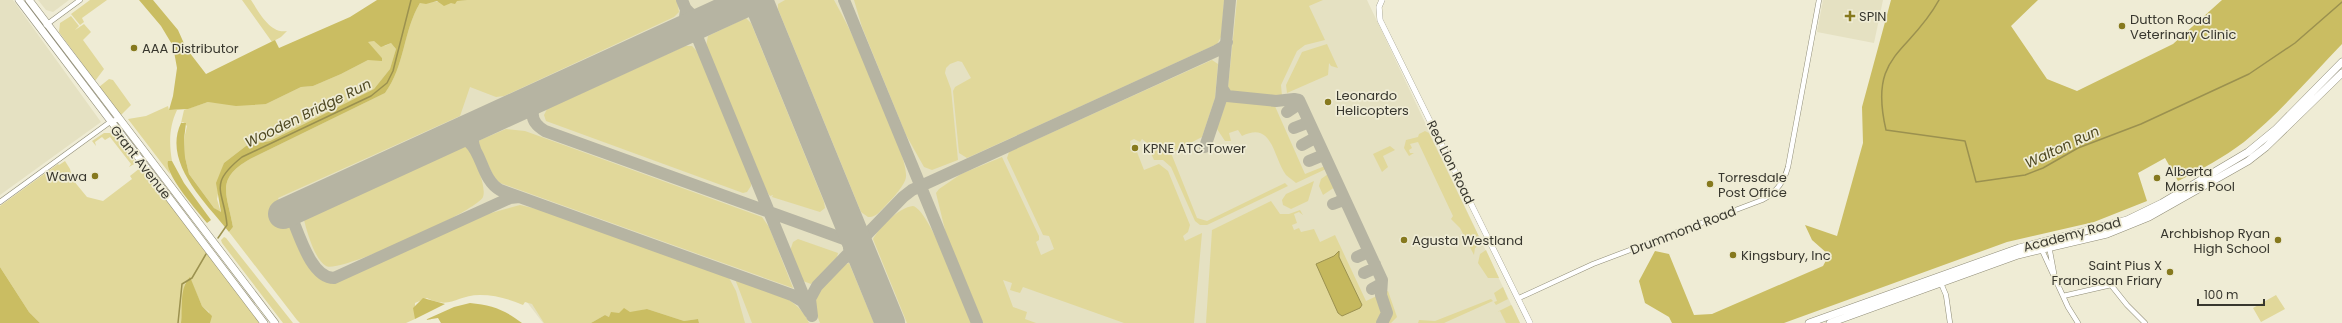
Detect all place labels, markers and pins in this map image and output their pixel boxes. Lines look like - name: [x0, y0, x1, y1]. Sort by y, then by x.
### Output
- place label: SPIN: [1859, 7, 1887, 26]
- marker: SPIN: [1844, 10, 1856, 22]
- place label: Dutton Road Veterinary Clinic: [2130, 10, 2236, 44]
- marker: Dutton Road Veterinary Clinic: [2117, 21, 2127, 31]
- place label: AAA Distributor: [142, 39, 239, 58]
- marker: AAA Distributor: [129, 43, 139, 53]
- place label: Leonardo Helicopters: [1336, 86, 1409, 120]
- marker: Leonardo Helicopters: [1323, 97, 1333, 107]
- place label: KPNE ATC Tower: [1143, 139, 1246, 158]
- marker: KPNE ATC Tower: [1130, 143, 1140, 153]
- place label: Alberta Morris Pool: [2165, 162, 2235, 196]
- place label: Wawa: [46, 167, 87, 186]
- place label: Torresdale Post Office: [1718, 168, 1787, 202]
- marker: Wawa: [90, 171, 100, 181]
- marker: Alberta Morris Pool: [2152, 173, 2162, 183]
- marker: Torresdale Post Office: [1705, 179, 1715, 189]
- place label: Archbishop Ryan High School: [2160, 224, 2270, 258]
- place label: Agusta Westland: [1412, 231, 1523, 250]
- marker: Agusta Westland: [1399, 235, 1409, 245]
- marker: Archbishop Ryan High School: [2273, 235, 2283, 245]
- place label: Kingsbury, Inc: [1741, 246, 1831, 265]
- marker: Kingsbury, Inc: [1728, 250, 1738, 260]
- place label: Saint Pius X Franciscan Friary: [2052, 256, 2163, 290]
- marker: Saint Pius X Franciscan Friary: [2165, 267, 2175, 277]

